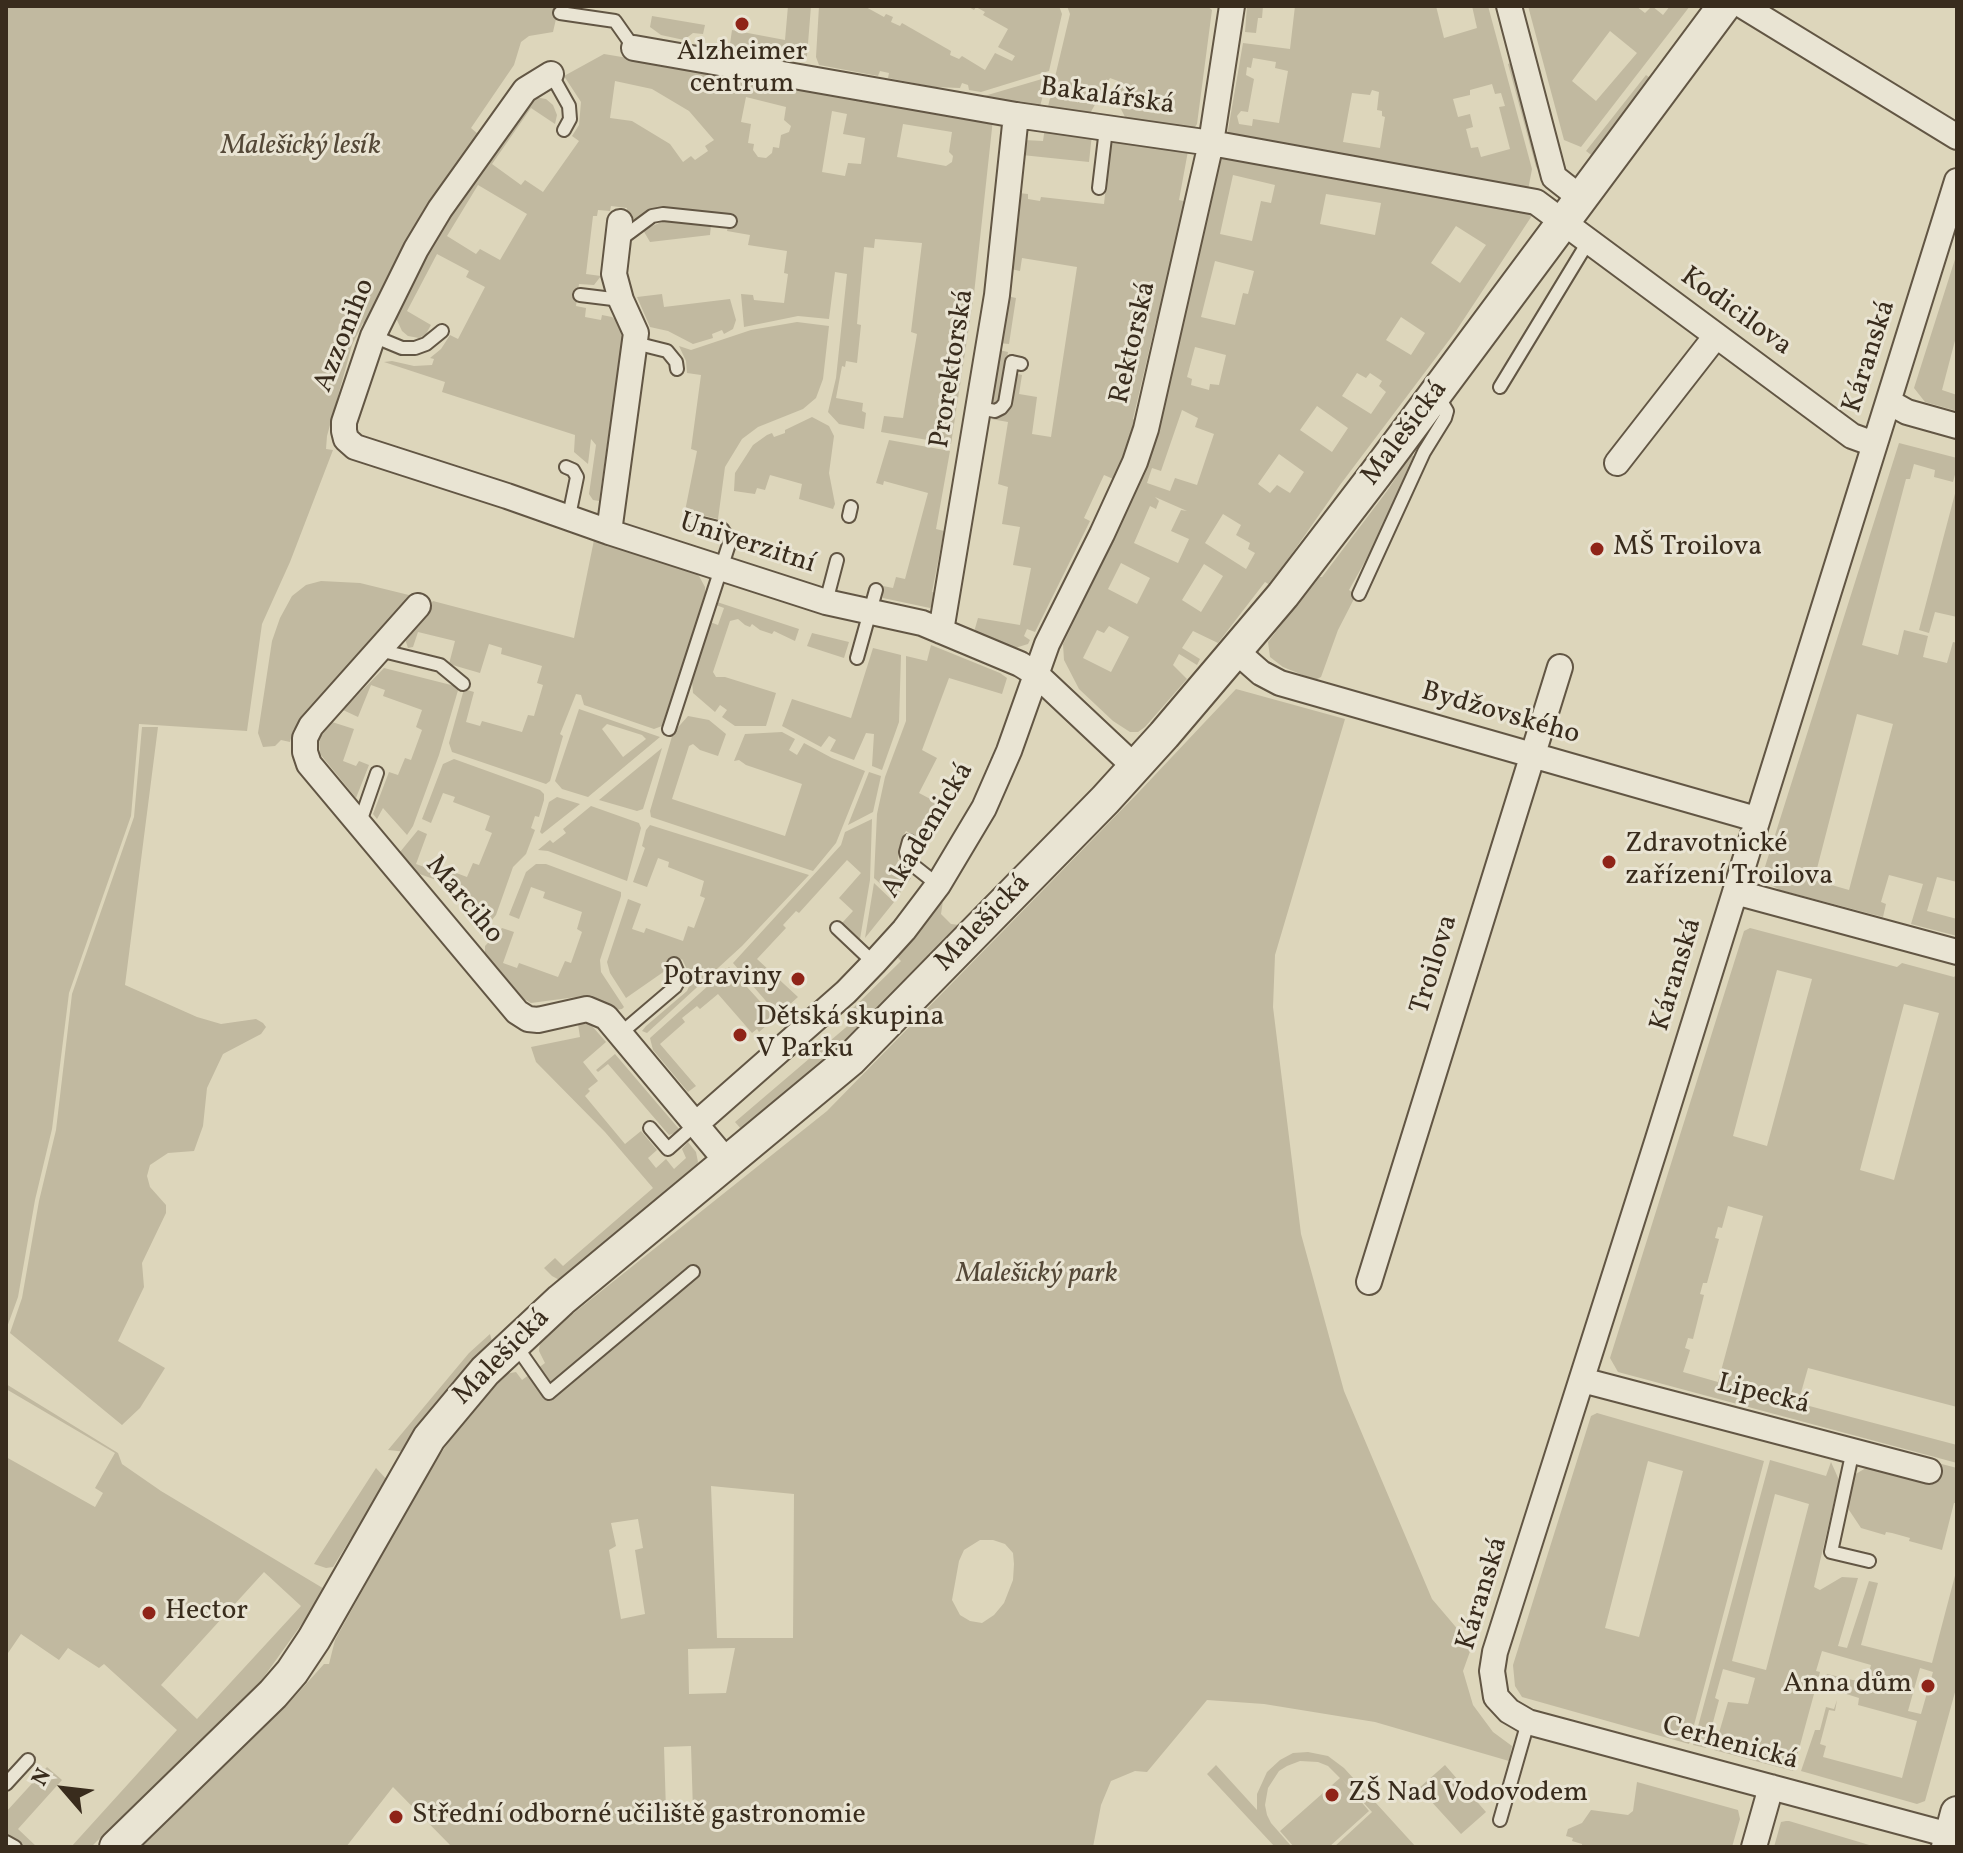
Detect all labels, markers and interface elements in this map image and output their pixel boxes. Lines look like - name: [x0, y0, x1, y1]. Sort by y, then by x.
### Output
- marker: Alzheimer centrum: [733, 15, 751, 33]
- place label: Alzheimer centrum: [677, 37, 807, 103]
- street label: Bakalářská: [1037, 72, 1177, 124]
- park label: Malešický lesík: [221, 131, 381, 165]
- street label: Kodicilova: [1673, 261, 1797, 365]
- street label: Azzoniho: [308, 274, 384, 398]
- street label: Rektorská: [1105, 279, 1165, 407]
- street label: Prorektorská: [925, 287, 983, 451]
- street label: Káranská: [1837, 296, 1905, 418]
- street label: Malešická: [1356, 375, 1456, 493]
- street label: Univerzitní: [675, 507, 819, 583]
- place label: MŠ Troilova: [1613, 532, 1762, 566]
- marker: MŠ Troilova: [1588, 540, 1606, 558]
- street label: Bydžovského: [1417, 676, 1583, 754]
- street label: Akademická: [875, 757, 983, 905]
- place label: Zdravotnické zařízení Troilova: [1625, 829, 1833, 895]
- street label: Marciho: [417, 850, 509, 952]
- marker: Zdravotnické zařízení Troilova: [1600, 853, 1618, 871]
- street label: Malešická: [929, 868, 1039, 980]
- street label: Troilova: [1405, 911, 1467, 1019]
- street label: Káranská: [1645, 914, 1711, 1036]
- place label: Potraviny: [663, 962, 782, 996]
- marker: Potraviny: [789, 970, 807, 988]
- place label: Dětská skupina V Parku: [756, 1002, 944, 1068]
- marker: Dětská skupina V Parku: [731, 1026, 749, 1044]
- park label: Malešický park: [956, 1259, 1118, 1293]
- street label: Malešická: [448, 1303, 558, 1413]
- street label: Lipecká: [1713, 1368, 1813, 1424]
- street label: Káranská: [1451, 1533, 1517, 1655]
- place label: Hector: [165, 1596, 248, 1630]
- marker: Hector: [140, 1604, 158, 1622]
- place label: Anna dům: [1783, 1669, 1912, 1703]
- marker: Anna dům: [1919, 1677, 1937, 1695]
- street label: Cerhenická: [1658, 1711, 1802, 1779]
- north arrow: [24, 1749, 104, 1829]
- text: N: [25, 1763, 60, 1792]
- place label: ZŠ Nad Vodovodem: [1348, 1778, 1588, 1812]
- marker: ZŠ Nad Vodovodem: [1323, 1786, 1341, 1804]
- place label: Střední odborné učiliště gastronomie: [412, 1800, 866, 1834]
- marker: Střední odborné učiliště gastronomie: [387, 1808, 405, 1826]

